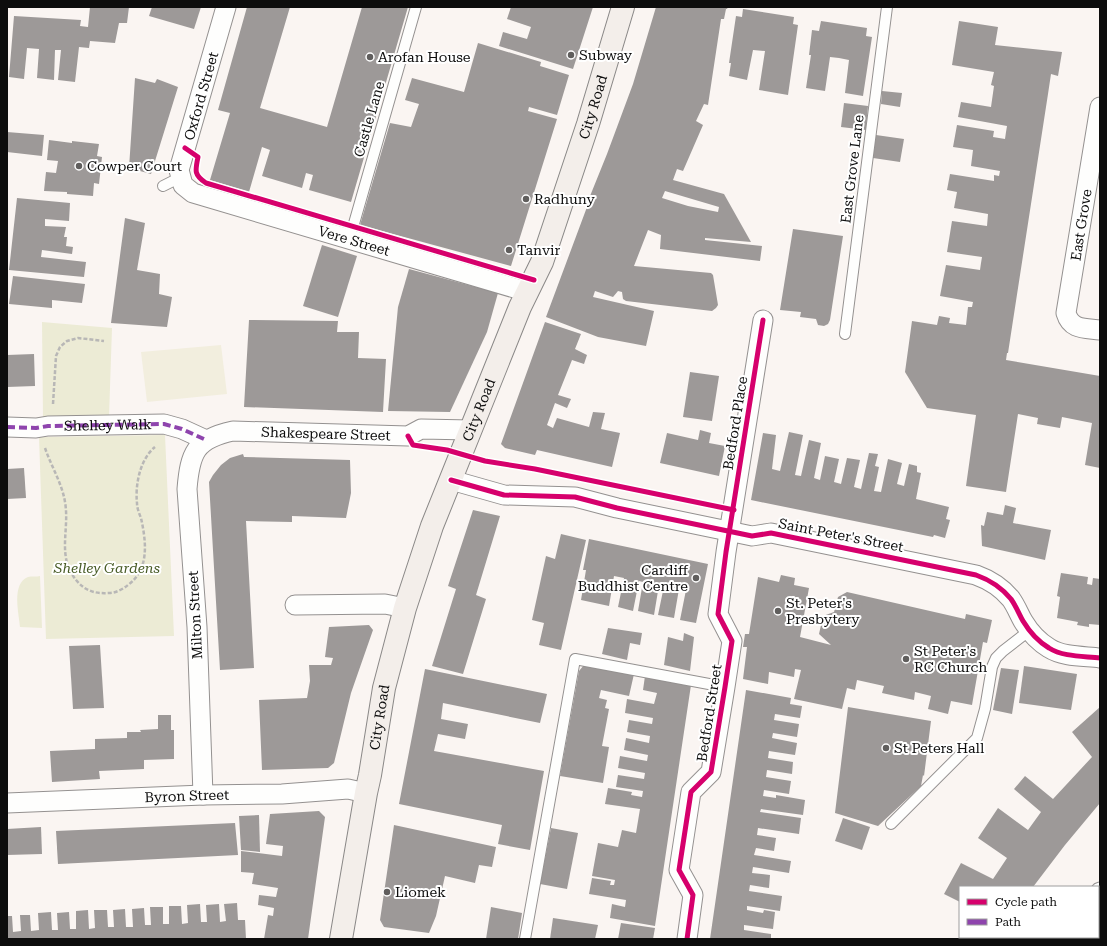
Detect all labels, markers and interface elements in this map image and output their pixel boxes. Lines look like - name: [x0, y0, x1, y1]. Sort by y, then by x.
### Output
- place label: Subway: [579, 47, 633, 63]
- place label: Arofan House: [378, 49, 471, 65]
- street label: Oxford Street: [181, 50, 221, 142]
- marker: Subway: [566, 50, 576, 60]
- marker: Arofan House: [365, 52, 375, 62]
- street label: City Road: [576, 73, 610, 141]
- street label: Castle Lane: [351, 79, 388, 159]
- street label: East Grove Lane: [837, 114, 867, 224]
- place label: Cowper Court: [87, 158, 182, 174]
- marker: Cowper Court: [74, 161, 84, 171]
- street label: East Grove: [1067, 188, 1095, 262]
- place label: Radhuny: [534, 191, 596, 207]
- marker: Radhuny: [521, 194, 531, 204]
- street label: Vere Street: [316, 222, 392, 259]
- place label: Tanvir: [517, 242, 561, 258]
- marker: Tanvir: [504, 245, 514, 255]
- street label: Bedford Place: [720, 375, 750, 471]
- street label: City Road: [459, 376, 498, 443]
- street label: Shelley Walk: [64, 416, 152, 434]
- street label: Shakespeare Street: [261, 424, 391, 443]
- street label: Saint Peter's Street: [777, 515, 905, 555]
- park label: Shelley Gardens: [53, 560, 161, 576]
- place label: Cardiff Buddhist Centre: [578, 562, 689, 594]
- street label: Milton Street: [185, 570, 205, 660]
- marker: Cardiff Buddhist Centre: [691, 573, 701, 583]
- place label: St. Peter's Presbytery: [786, 595, 860, 627]
- marker: St. Peter's Presbytery: [773, 606, 783, 616]
- place label: St Peter's RC Church: [914, 643, 987, 675]
- marker: St Peter's RC Church: [901, 654, 911, 664]
- street label: Bedford Street: [693, 663, 725, 763]
- street label: City Road: [366, 683, 392, 751]
- place label: St Peters Hall: [894, 740, 985, 756]
- marker: St Peters Hall: [881, 743, 891, 753]
- street label: Byron Street: [144, 787, 229, 805]
- place label: Liomek: [395, 884, 446, 900]
- legend: [959, 886, 1099, 938]
- marker: Liomek: [382, 887, 392, 897]
- text: Cycle path: [995, 895, 1057, 909]
- text: Path: [995, 915, 1021, 929]

